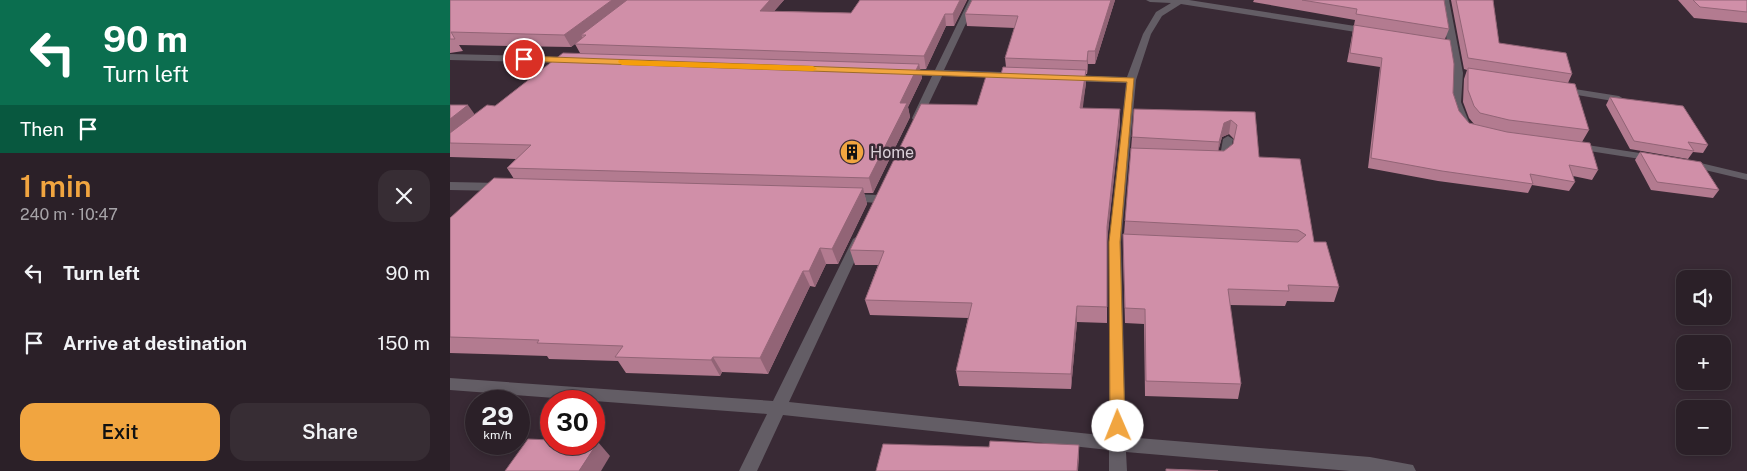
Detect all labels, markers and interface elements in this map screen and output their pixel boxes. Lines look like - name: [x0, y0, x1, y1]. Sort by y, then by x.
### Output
- text: 90 m: [103, 19, 188, 60]
- icon: left: [20, 20, 85, 85]
- pin: [503, 38, 545, 80]
- icon: arrive: [510, 45, 538, 73]
- text: Turn left: [103, 61, 189, 87]
- icon: arrive: [74, 115, 102, 143]
- text: Then: [20, 118, 64, 140]
- building icon: Home: [839, 139, 865, 165]
- place label: Home: [870, 143, 914, 162]
- text: 1 min: [20, 168, 91, 204]
- button: close: [378, 170, 430, 222]
- text: 240 m · 10:47: [20, 205, 118, 224]
- icon: left: [20, 259, 48, 287]
- text: Turn left: [63, 262, 140, 284]
- text: 90 m: [386, 262, 430, 284]
- map controls: [1676, 270, 1731, 455]
- button: sound: [1676, 270, 1731, 325]
- icon: arrive: [20, 329, 48, 357]
- text: Arrive at destination: [63, 332, 247, 354]
- text: 150 m: [377, 332, 430, 354]
- button: +: [1676, 335, 1731, 390]
- speed limit sign: 30: [540, 390, 605, 455]
- position arrow: [1091, 399, 1143, 451]
- button: −: [1676, 400, 1731, 455]
- text: 29: [481, 401, 514, 431]
- button: Exit: [20, 403, 220, 461]
- button: Share: [230, 403, 430, 461]
- text: km/h: [483, 428, 512, 442]

